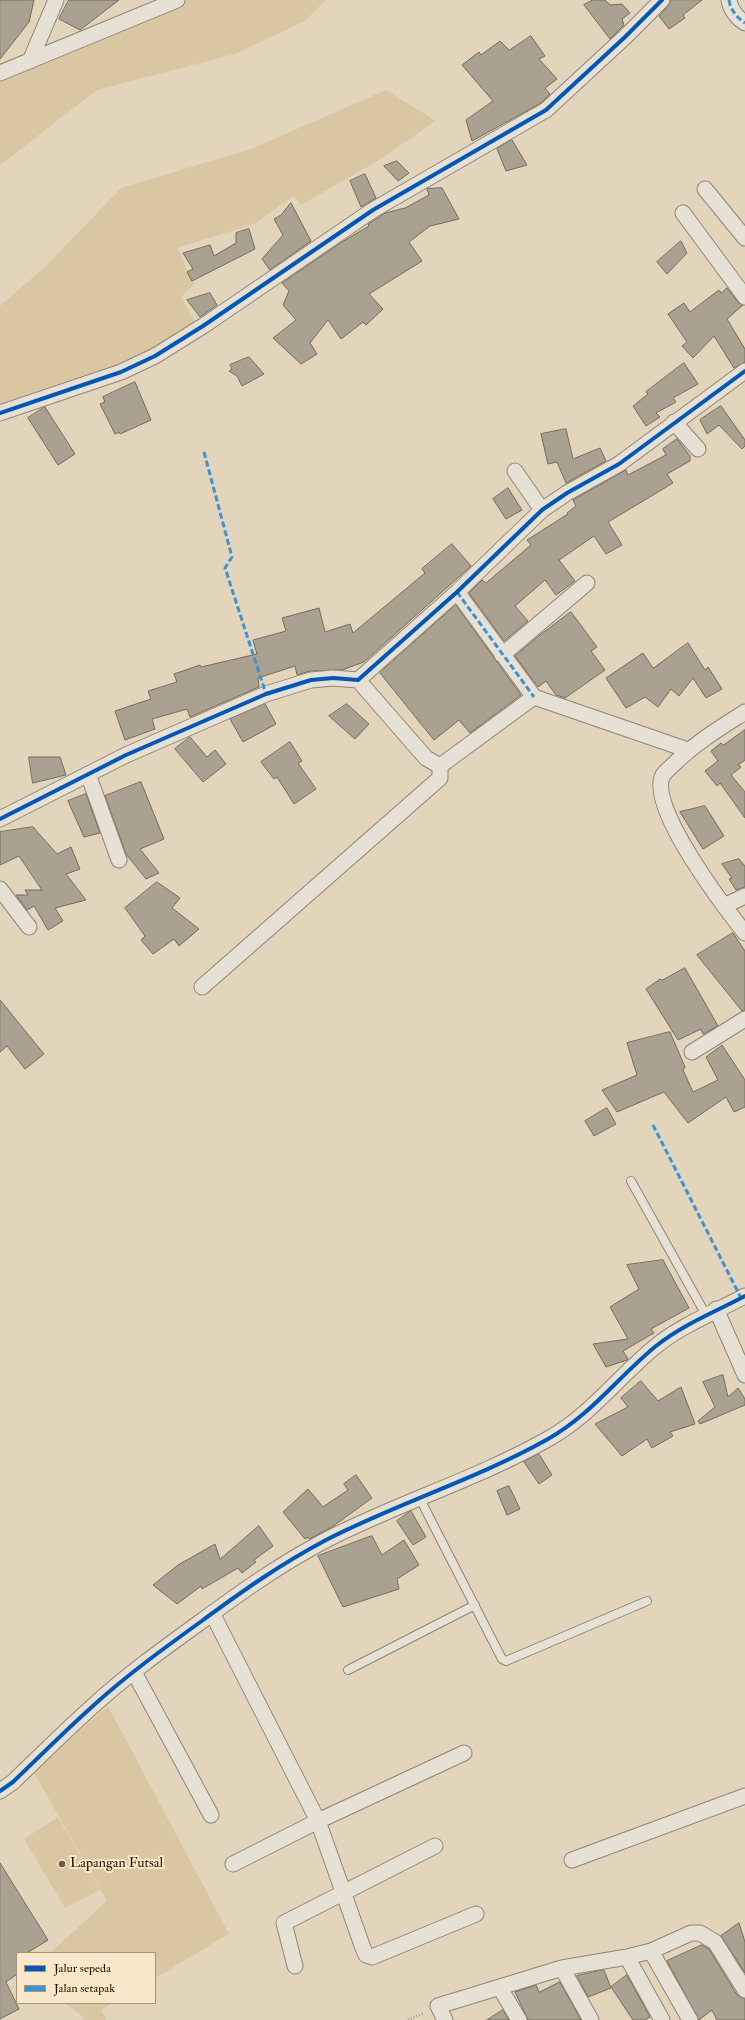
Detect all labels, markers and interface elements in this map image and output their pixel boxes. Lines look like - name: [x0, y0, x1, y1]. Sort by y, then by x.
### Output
- place label: Lapangan Futsal: [70, 1856, 163, 1872]
- marker: Lapangan Futsal: [57, 1859, 67, 1869]
- legend: [16, 1952, 156, 2004]
- text: Jalur sepeda: [54, 1961, 111, 1976]
- text: Jalan setapak: [54, 1981, 115, 1996]

